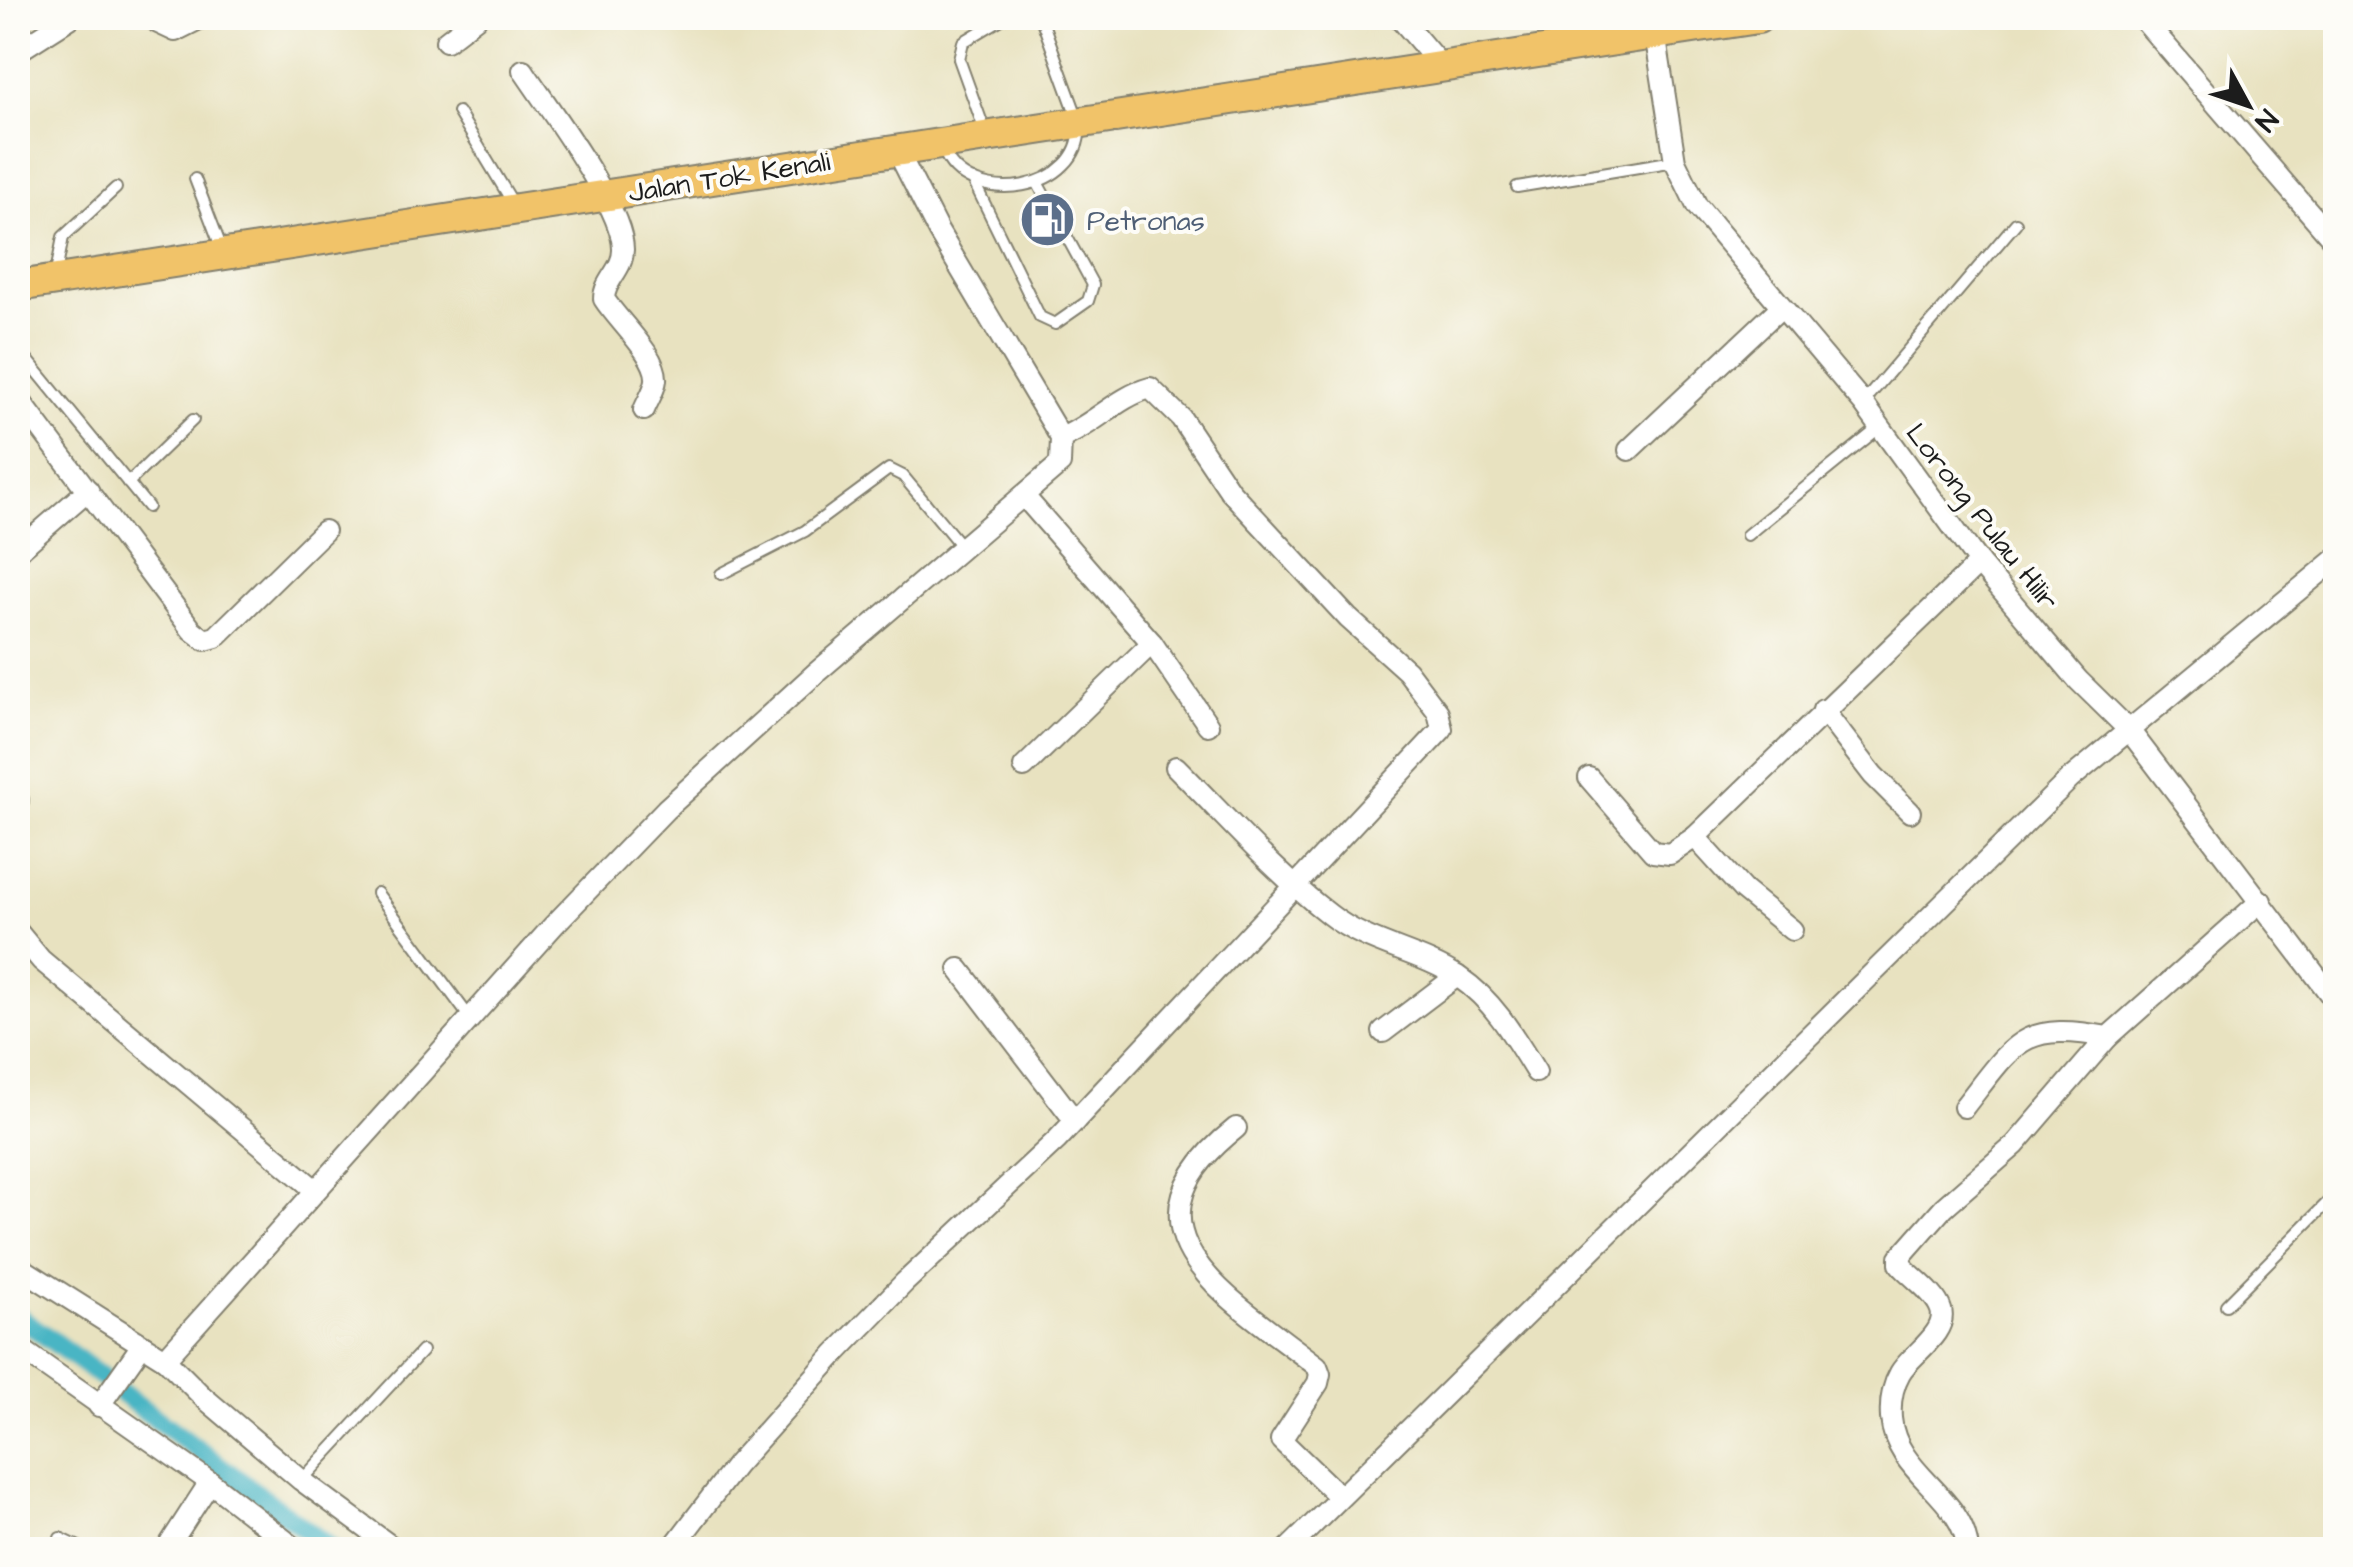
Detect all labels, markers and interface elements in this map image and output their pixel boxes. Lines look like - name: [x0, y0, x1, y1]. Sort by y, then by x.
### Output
- north arrow: [2198, 55, 2298, 155]
- text: N: [2245, 101, 2287, 140]
- street label: Jalan Tok Kenali: [626, 142, 833, 213]
- fuel station icon: Petronas: [1018, 190, 1078, 250]
- place label: Petronas: [1087, 202, 1205, 241]
- street label: Lorong Pulau Hilir: [1896, 415, 2067, 619]

